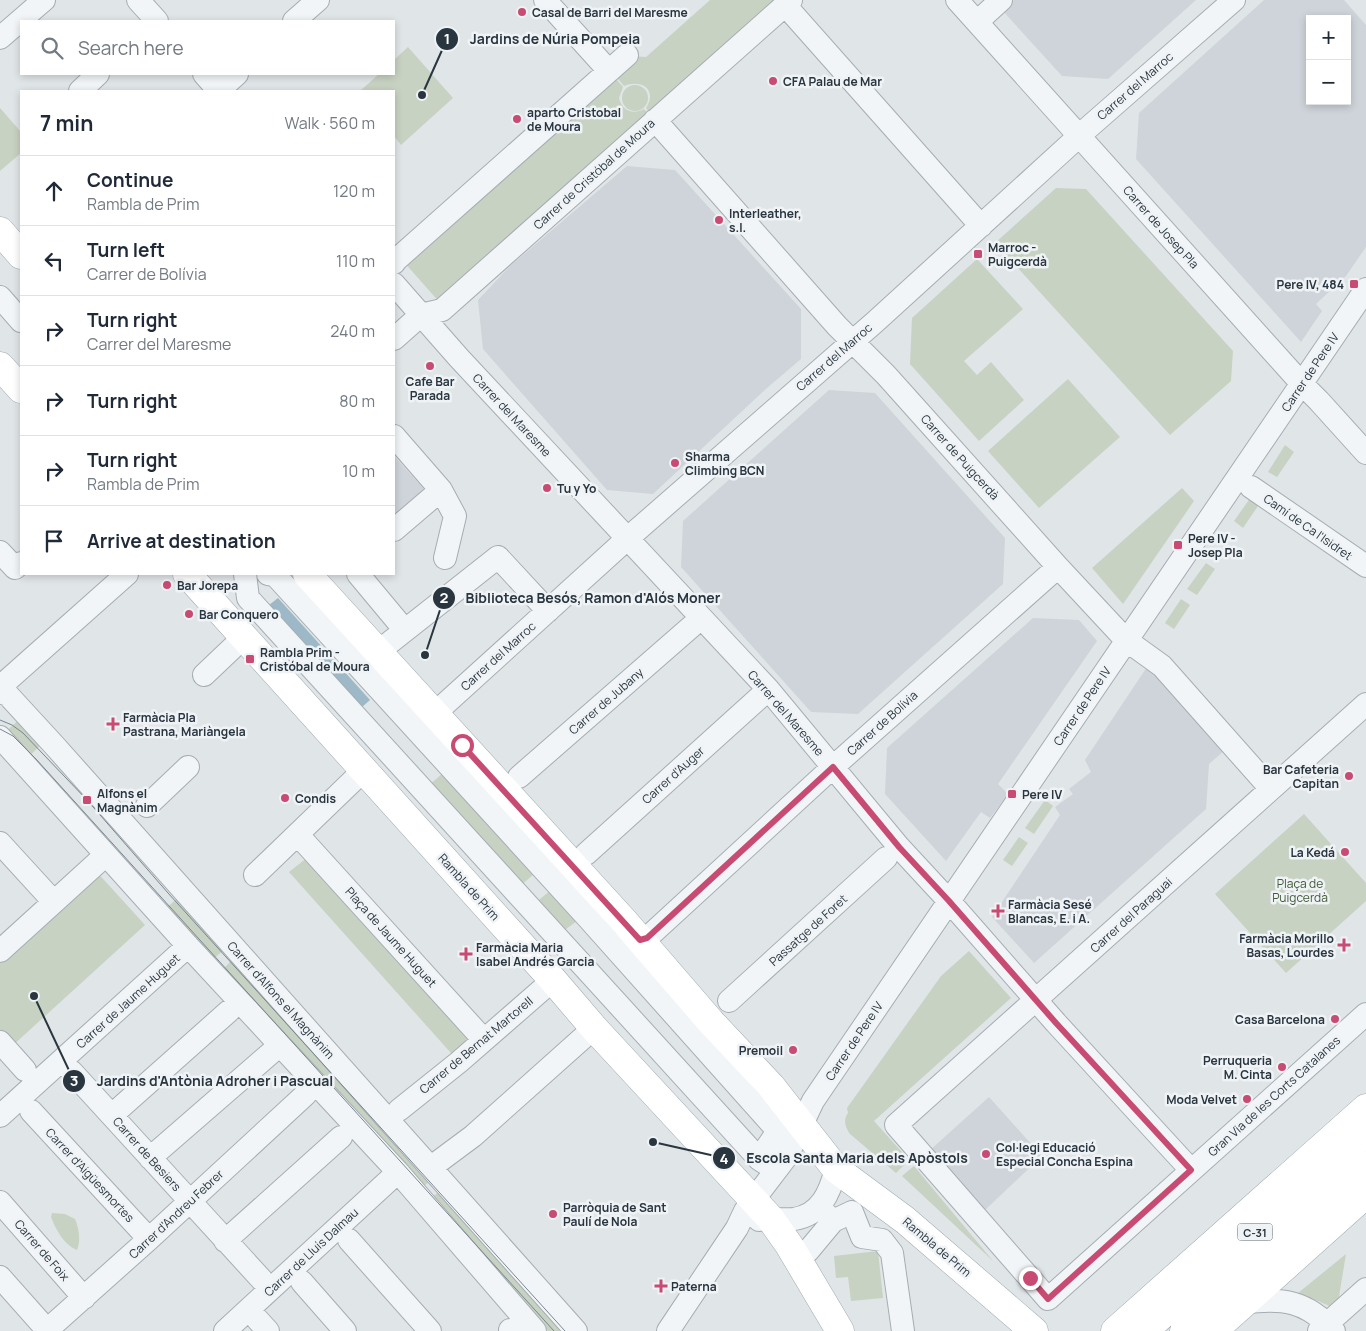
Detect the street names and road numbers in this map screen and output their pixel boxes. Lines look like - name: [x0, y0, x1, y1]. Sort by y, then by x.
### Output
- street label: Carrer del Marroc: [1093, 48, 1177, 124]
- street label: Carrer de Cristóbal de Moura: [529, 115, 659, 233]
- street label: Carrer de Josep Pla: [1119, 182, 1203, 272]
- street label: Carrer del Marroc: [792, 319, 876, 395]
- street label: Carrer de Pere IV: [1277, 329, 1343, 415]
- street label: Carrer del Maresme: [469, 370, 555, 460]
- street label: Carrer de Puigcerdà: [917, 411, 1003, 503]
- street label: Camí de Ca l'Isidret: [1260, 490, 1356, 564]
- street label: Carrer del Marroc: [457, 617, 540, 694]
- street label: Carrer de Jubany: [565, 663, 647, 738]
- street label: Carrer de Pere IV: [1049, 663, 1115, 749]
- street label: Carrer del Maresme: [744, 667, 828, 759]
- street label: Carrer de Bolívia: [843, 687, 921, 759]
- street label: Carrer d'Auger: [638, 742, 709, 808]
- street label: Rambla de Prim: [434, 850, 504, 924]
- street label: Carrer del Paraguai: [1086, 874, 1176, 956]
- street label: Plaça de Jaume Huguet: [341, 883, 441, 991]
- street label: Passatge de Foret: [765, 890, 851, 970]
- street label: Carrer d'Alfons el Magnànim: [223, 937, 339, 1063]
- street label: Carrer de Jaume Huguet: [72, 950, 184, 1052]
- street label: Carrer de Bernat Martorell: [416, 992, 536, 1098]
- street label: Carrer de Pere IV: [821, 998, 887, 1084]
- street label: Gran Via de les Corts Catalanes: [1204, 1032, 1344, 1160]
- street label: Carrer de Besiers: [109, 1113, 185, 1195]
- street label: Carrer d'Aigüesmortes: [42, 1124, 138, 1226]
- street label: Carrer d'Andreu Febrer: [125, 1165, 228, 1262]
- street label: Carrer de Lluís Dalmau: [260, 1204, 362, 1300]
- street label: Rambla de Prim: [899, 1213, 975, 1281]
- street label: Carrer de Foix: [11, 1216, 74, 1285]
- road number: C-31: [1238, 1224, 1272, 1240]

